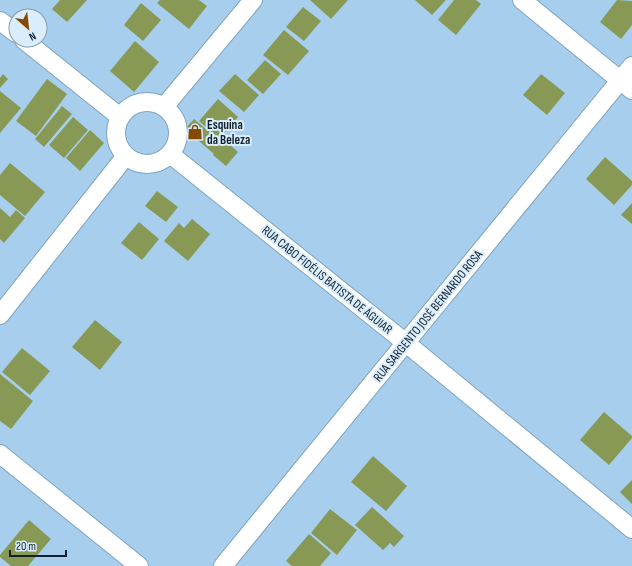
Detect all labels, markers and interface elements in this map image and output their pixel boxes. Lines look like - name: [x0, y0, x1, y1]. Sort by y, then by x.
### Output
- north arrow: [8, 8, 48, 48]
- text: N: [27, 29, 38, 44]
- place label: Esquina da Beleza: [207, 117, 250, 148]
- shop icon: Esquina da Beleza: [186, 123, 204, 141]
- street label: RUA CABO FIDÉLIS BATISTA DE ÁGUIAR: [258, 222, 396, 338]
- street label: RUA SARGENTO JOSÉ BERNARDO ROSA: [370, 247, 486, 385]
- scale bar: [10, 532, 66, 558]
- text: 20 m: [16, 539, 36, 554]

